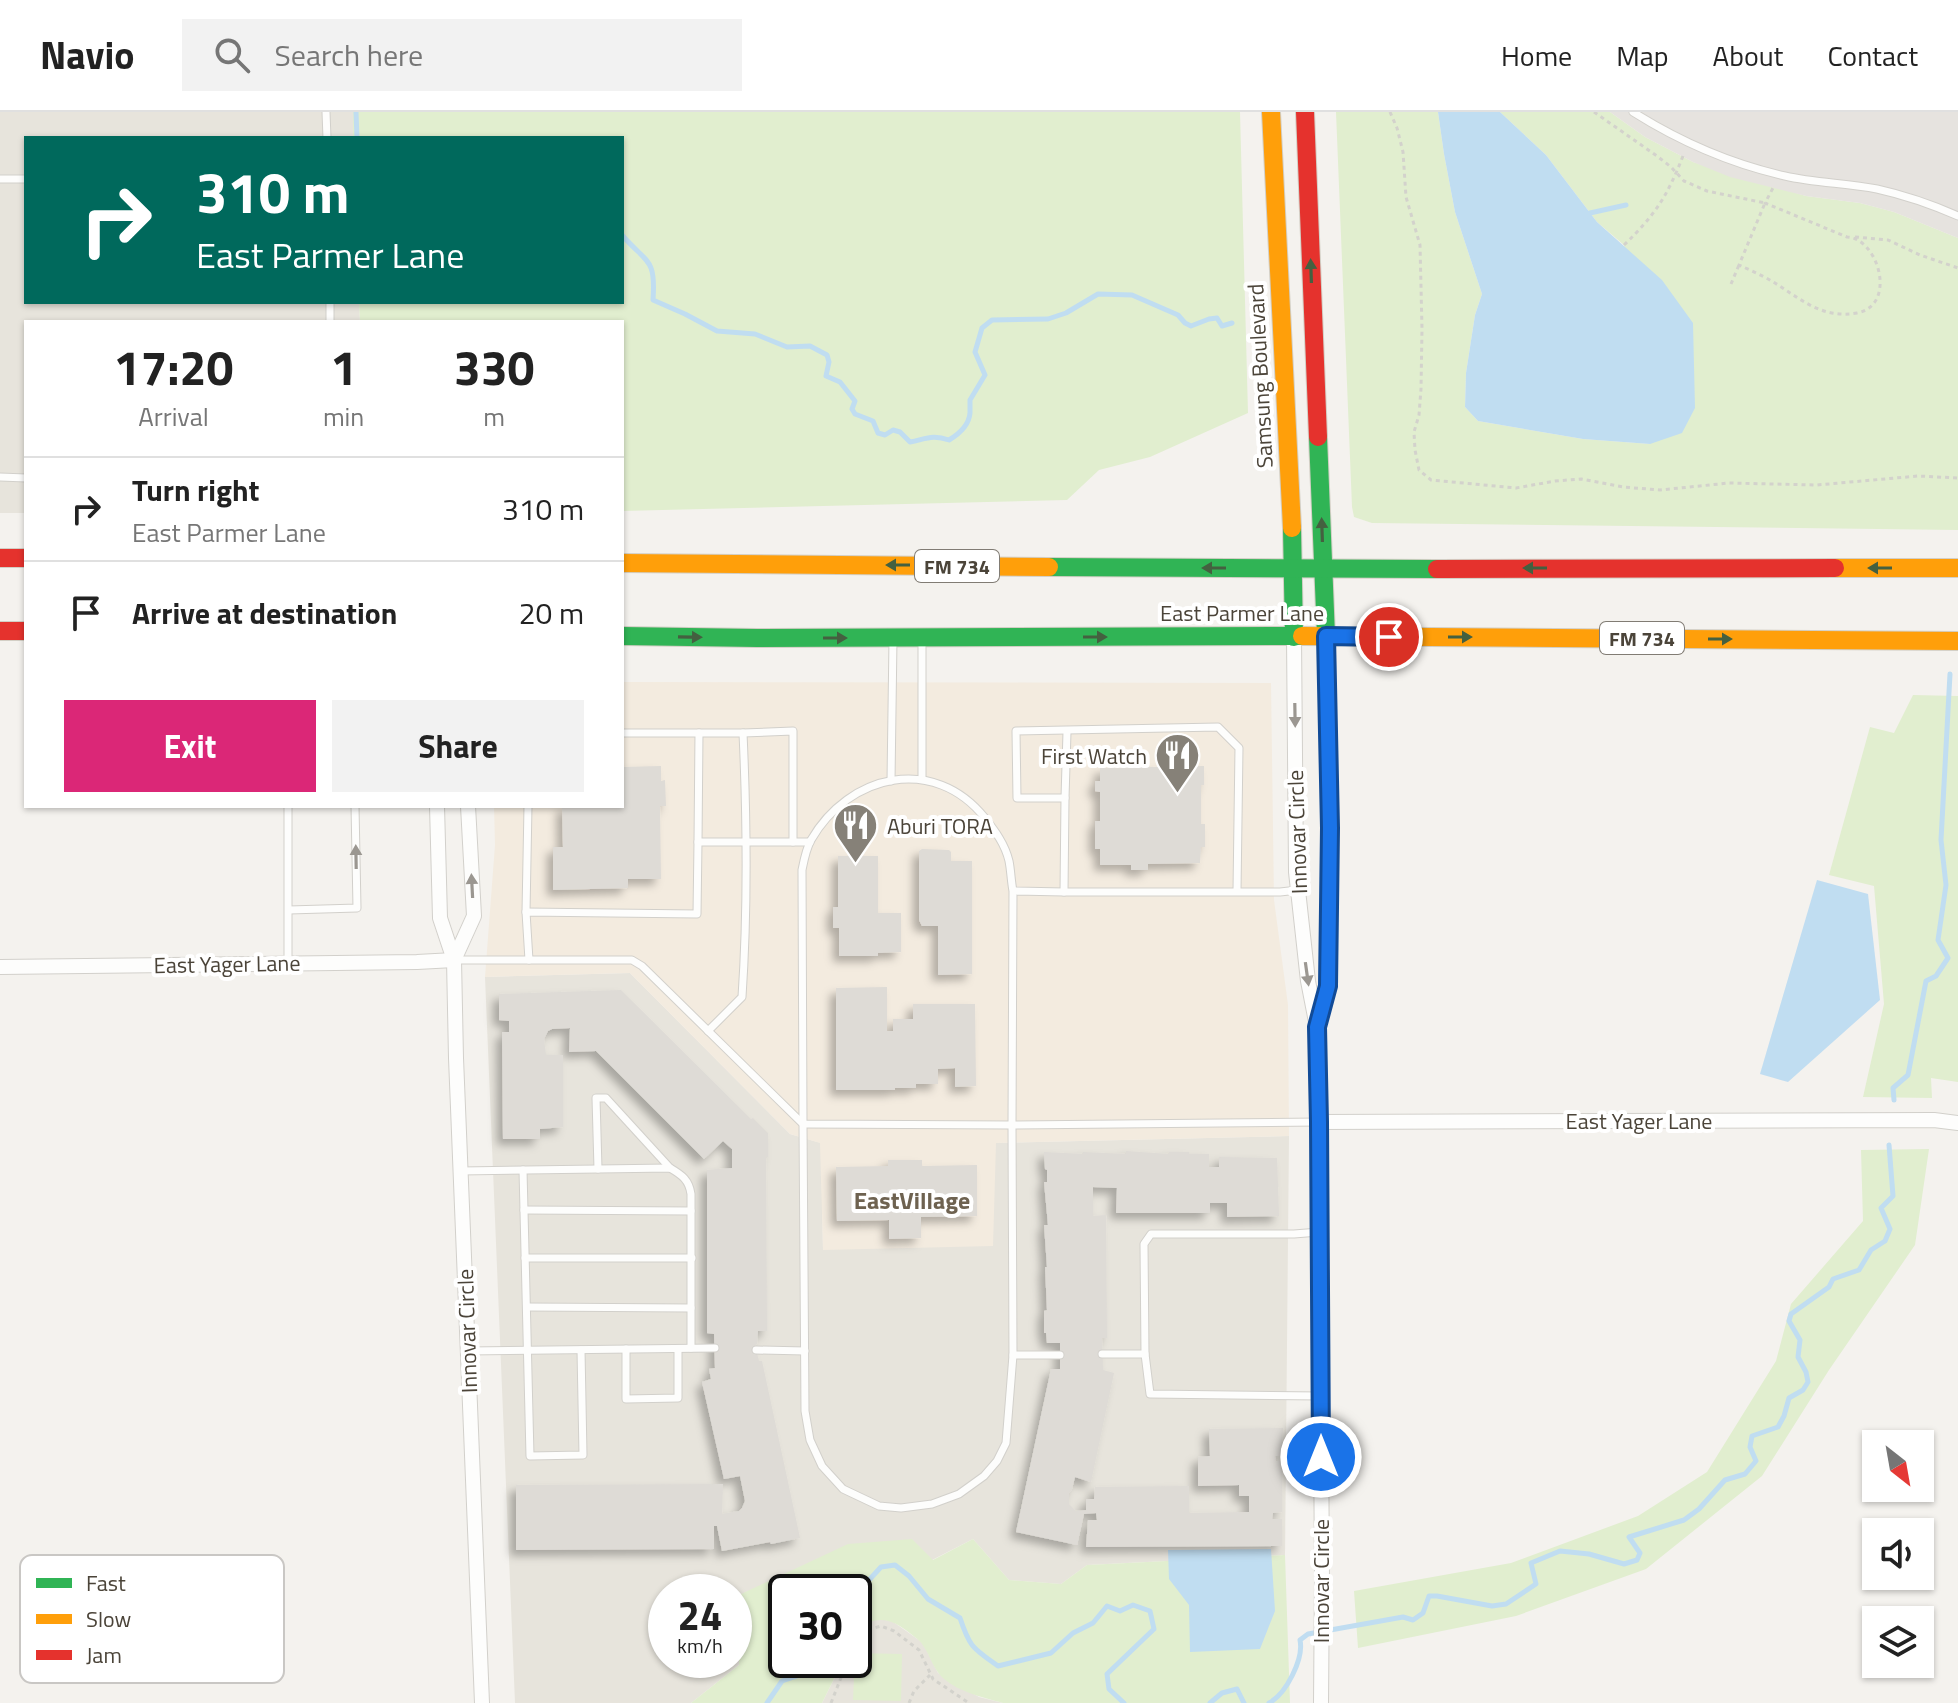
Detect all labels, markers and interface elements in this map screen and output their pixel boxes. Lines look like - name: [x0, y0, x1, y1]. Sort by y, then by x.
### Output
- search box: [182, 19, 742, 91]
- text: Navio: [40, 26, 134, 84]
- text: Search here: [274, 32, 423, 78]
- icon: search: [210, 33, 254, 77]
- text: Home: [1501, 34, 1572, 77]
- text: Map: [1616, 34, 1669, 77]
- text: About: [1713, 34, 1783, 77]
- text: Contact: [1827, 34, 1918, 77]
- text: 310 m: [196, 150, 349, 235]
- icon: right: [64, 168, 168, 272]
- text: East Parmer Lane: [196, 227, 464, 282]
- one-way arrow: [1305, 258, 1318, 283]
- street label: Samsung Boulevard: [1238, 283, 1282, 469]
- text: 17:20: [114, 331, 233, 404]
- text: 1: [330, 331, 357, 404]
- text: 330: [454, 331, 534, 404]
- text: Arrival: [138, 397, 209, 436]
- text: min: [323, 397, 364, 436]
- text: m: [483, 397, 505, 436]
- text: Turn right: [132, 467, 260, 513]
- text: 310 m: [502, 486, 584, 532]
- icon: right: [64, 487, 108, 531]
- text: East Parmer Lane: [132, 513, 326, 552]
- one-way arrow: [1315, 517, 1328, 542]
- road number: FM 734: [915, 550, 999, 582]
- one-way arrow: [885, 559, 910, 571]
- one-way arrow: [1201, 562, 1226, 574]
- one-way arrow: [1522, 562, 1547, 574]
- one-way arrow: [1867, 562, 1892, 574]
- text: Arrive at destination: [132, 590, 397, 636]
- text: 20 m: [519, 590, 584, 636]
- icon: arrive: [64, 591, 108, 635]
- street label: East Parmer Lane: [1160, 596, 1324, 630]
- pin: [1355, 603, 1423, 671]
- icon: arrive: [1367, 615, 1411, 659]
- road number: FM 734: [1600, 622, 1684, 654]
- one-way arrow: [678, 631, 703, 644]
- one-way arrow: [1083, 631, 1108, 643]
- one-way arrow: [1448, 631, 1473, 643]
- one-way arrow: [823, 632, 848, 644]
- one-way arrow: [1708, 633, 1733, 645]
- button: Exit: [64, 700, 316, 792]
- button: Share: [332, 700, 584, 792]
- one-way arrow: [1289, 703, 1301, 728]
- restaurant icon: First Watch: [1154, 732, 1202, 795]
- place label: First Watch: [1041, 739, 1147, 773]
- street label: Innovar Circle: [1278, 769, 1316, 895]
- restaurant icon: Aburi TORA: [832, 802, 880, 865]
- place label: Aburi TORA: [887, 809, 993, 843]
- one-way arrow: [350, 844, 362, 869]
- one-way arrow: [466, 873, 479, 898]
- street label: East Yager Lane: [153, 946, 301, 982]
- one-way arrow: [1301, 962, 1314, 987]
- street label: East Yager Lane: [1566, 1104, 1712, 1138]
- district label: EastVillage: [854, 1182, 970, 1218]
- street label: Innovar Circle: [448, 1268, 486, 1394]
- position arrow: [1279, 1415, 1363, 1499]
- north arrow: [1862, 1430, 1934, 1502]
- map controls: [1862, 1430, 1934, 1678]
- button: sound: [1862, 1518, 1934, 1590]
- street label: Innovar Circle: [1304, 1519, 1338, 1643]
- legend: [20, 1555, 284, 1683]
- text: Fast: [86, 1566, 126, 1600]
- speed limit sign: 30: [768, 1574, 872, 1678]
- text: 24: [678, 1585, 722, 1646]
- text: Slow: [86, 1602, 132, 1636]
- button: layers: [1862, 1606, 1934, 1678]
- text: km/h: [677, 1630, 723, 1661]
- text: Jam: [86, 1638, 122, 1672]

